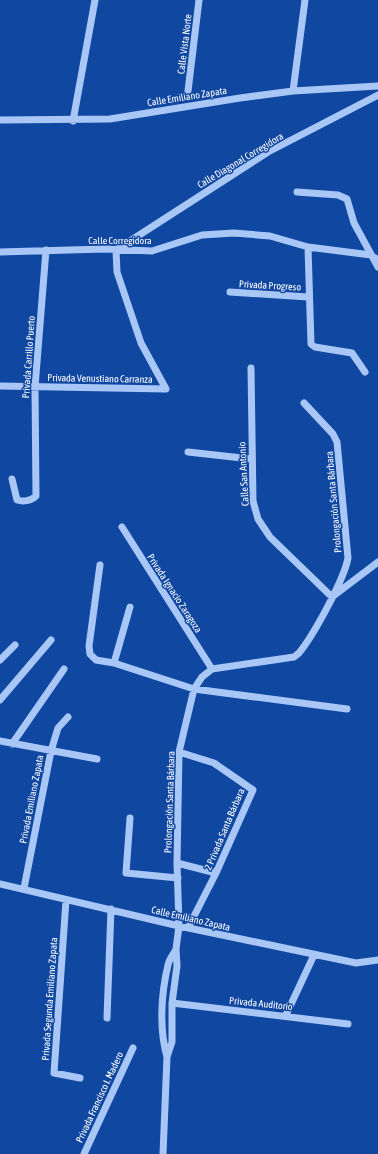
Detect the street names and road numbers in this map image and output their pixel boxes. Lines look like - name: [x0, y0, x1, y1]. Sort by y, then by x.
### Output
- street label: Calle Vista Norte: [175, 13, 194, 75]
- street label: Calle Emiliano Zapata: [146, 85, 228, 108]
- street label: Calle Diagonal Corregidora: [195, 130, 285, 190]
- street label: Calle Corregidora: [88, 235, 152, 246]
- street label: Privada Progreso: [239, 278, 302, 293]
- street label: Privada Carrillo Puerto: [20, 315, 37, 399]
- street label: Privada Venustiano Carranza: [47, 372, 153, 385]
- street label: Calle San Antonio: [236, 441, 251, 506]
- street label: Prolongación Santa Bárbara: [324, 450, 343, 553]
- street label: Privada Ignacio Zaragoza: [145, 552, 204, 635]
- street label: Prolongación Santa Bárbara: [162, 750, 177, 853]
- street label: Privada Emiliano Zapata: [18, 754, 46, 844]
- street label: 2 Privada Santa Bárbara: [202, 787, 247, 872]
- street label: Calle Emiliano Zapata: [150, 904, 232, 933]
- street label: Privada Segunda Emiliano Zapata: [40, 937, 59, 1061]
- street label: Privada Auditorio: [229, 995, 294, 1012]
- street label: Privada Francisco I. Madero: [74, 1050, 125, 1144]

